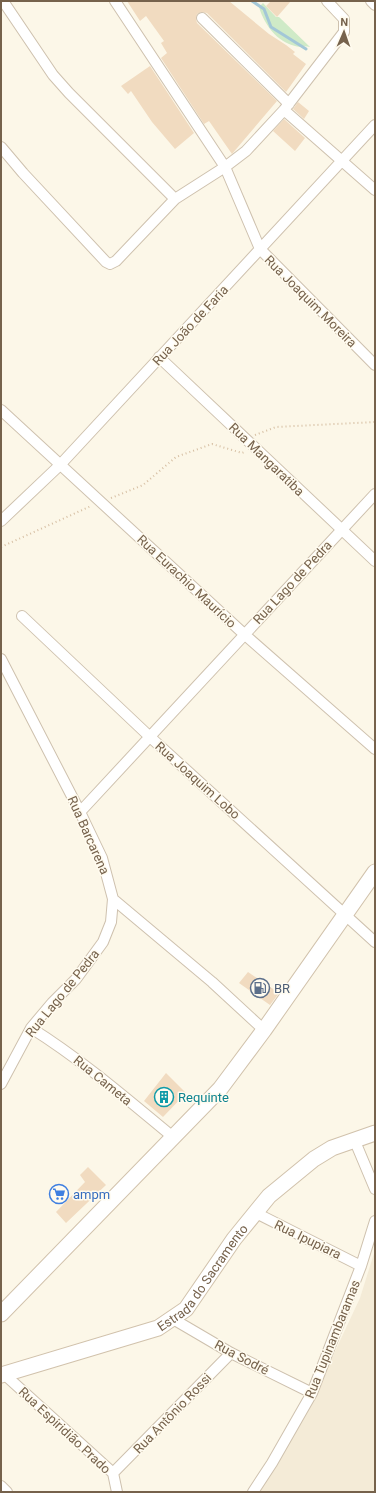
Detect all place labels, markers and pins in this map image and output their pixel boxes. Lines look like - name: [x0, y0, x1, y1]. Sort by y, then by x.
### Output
- fuel station icon: BR: [249, 977, 271, 999]
- place label: BR: [274, 981, 290, 996]
- building icon: Requinte: [153, 1086, 175, 1108]
- place label: Requinte: [178, 1090, 229, 1105]
- supermarket icon: ampm: [48, 1183, 70, 1205]
- place label: ampm: [73, 1187, 110, 1202]

